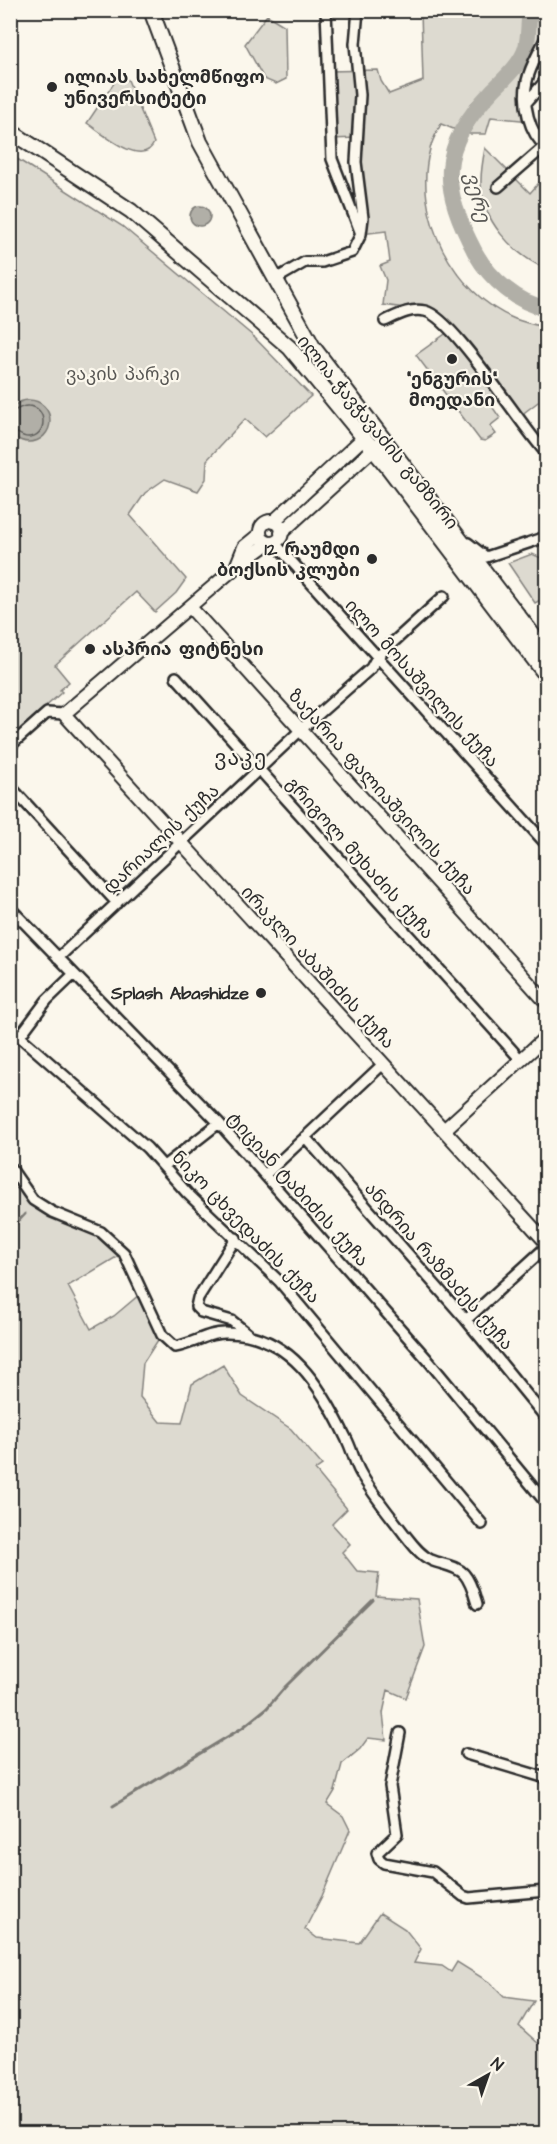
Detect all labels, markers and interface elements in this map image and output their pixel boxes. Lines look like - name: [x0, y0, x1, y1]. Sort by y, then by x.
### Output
- place label: ილიას სახელმწიფო უნივერსიტეტი: [64, 65, 265, 111]
- marker: ილიას სახელმწიფო უნივერსიტეტი: [45, 80, 59, 94]
- water label: ვერე: [457, 169, 497, 227]
- street label: ილია ჭავჭავაძის გამზირი: [291, 330, 464, 535]
- marker: "ენგურის" მოედანი: [445, 352, 459, 366]
- park label: ვაკის პარკი: [66, 362, 180, 387]
- place label: "ენგურის" მოედანი: [407, 367, 498, 413]
- place label: 12 რაუმდი ბოქსის კლუბი: [217, 537, 360, 583]
- marker: 12 რაუმდი ბოქსის კლუბი: [365, 552, 379, 566]
- street label: ილო მოსაშვილის ქუჩა: [339, 594, 504, 773]
- place label: ასპრია ფიტნესი: [102, 637, 264, 662]
- marker: ასპრია ფიტნესი: [83, 642, 97, 656]
- street label: ზაქარია ფალიაშვილის ქუჩა: [282, 684, 481, 901]
- district label: ვაკე: [214, 744, 268, 773]
- street label: გრიგოლ მუხაძის ქუჩა: [280, 772, 439, 945]
- street label: დარიალის ქუჩა: [98, 779, 225, 900]
- street label: ირაკლი აბაშიძის ქუჩა: [235, 880, 400, 1055]
- place label: Splash Abashidze: [110, 981, 249, 1006]
- marker: Splash Abashidze: [254, 986, 268, 1000]
- street label: ტიციან ტაბიძის ქუჩა: [221, 1106, 374, 1272]
- street label: ნიკო ცხვედაძის ქუჩა: [166, 1145, 325, 1309]
- street label: ანდრია რაზმაძეს ქუჩა: [359, 1177, 519, 1356]
- north arrow: [458, 2045, 518, 2105]
- text: N: [486, 2053, 508, 2076]

